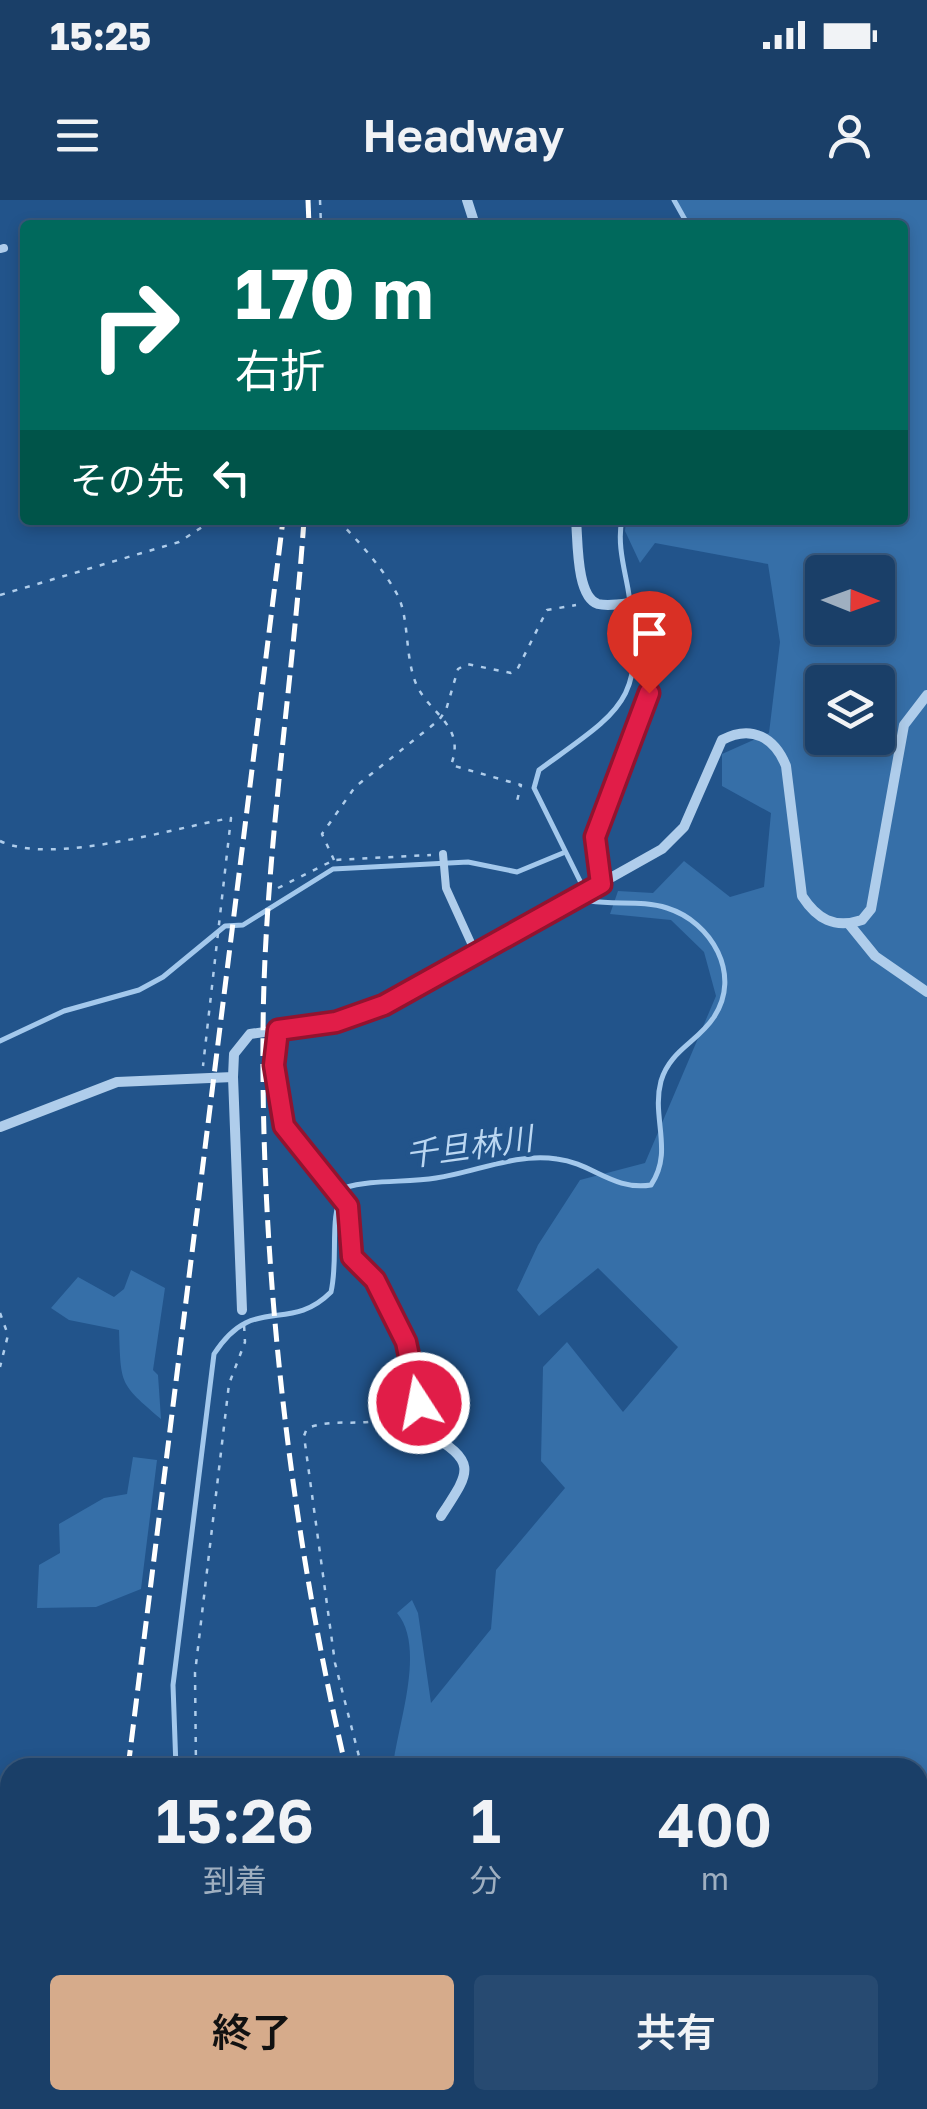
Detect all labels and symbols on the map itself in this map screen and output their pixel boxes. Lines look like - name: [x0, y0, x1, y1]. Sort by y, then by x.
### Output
- north arrow: [805, 555, 895, 645]
- pin: [607, 591, 692, 694]
- water label: 千旦林川: [403, 1118, 538, 1174]
- position arrow: [367, 1351, 471, 1455]

